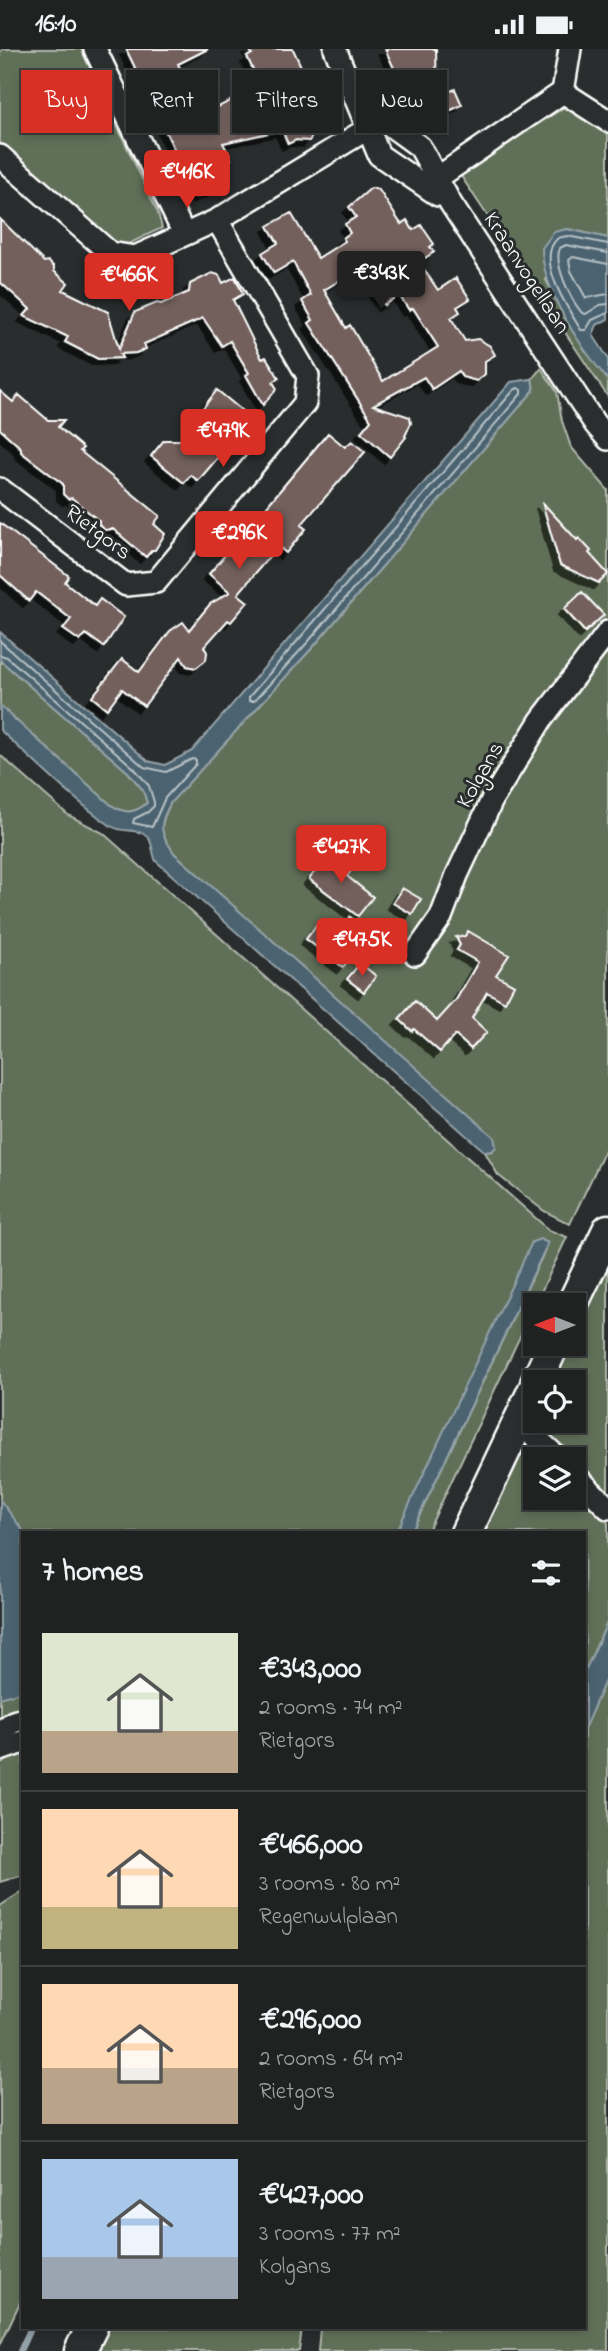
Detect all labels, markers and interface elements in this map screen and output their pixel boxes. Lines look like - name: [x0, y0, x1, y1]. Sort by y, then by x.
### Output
- text: 16:10: [35, 6, 76, 44]
- chip: Buy: [21, 70, 112, 133]
- chip: Rent: [126, 70, 218, 133]
- chip: Filters: [232, 70, 342, 133]
- chip: New: [356, 70, 447, 133]
- pin: €416K: [138, 151, 236, 210]
- text: €416K: [160, 156, 214, 189]
- street label: Kraanvogellaan: [473, 206, 578, 342]
- pin: €343K: [332, 251, 430, 311]
- pin: €466K: [80, 253, 178, 313]
- text: €343K: [353, 257, 409, 290]
- text: €466K: [101, 259, 157, 292]
- pin: €479K: [174, 409, 272, 469]
- text: €479K: [196, 415, 250, 448]
- street label: Rietgors: [57, 497, 138, 570]
- pin: €296K: [190, 511, 288, 571]
- text: €296K: [211, 517, 267, 550]
- street label: Kolgans: [449, 736, 514, 815]
- pin: €427K: [292, 825, 390, 885]
- text: €427K: [312, 831, 370, 864]
- pin: €475K: [313, 919, 411, 978]
- text: €475K: [332, 924, 392, 957]
- north arrow: [523, 1293, 586, 1356]
- map controls: [523, 1293, 586, 1510]
- button: locate: [523, 1370, 586, 1433]
- button: layers: [523, 1447, 586, 1510]
- text: 7 homes: [42, 1551, 144, 1595]
- icon: filters: [527, 1554, 565, 1592]
- text: €343,000: [259, 1648, 361, 1692]
- icon: home: [98, 1661, 182, 1745]
- text: 2 rooms · 74 m²: [259, 1692, 403, 1725]
- text: Rietgors: [259, 1725, 335, 1758]
- text: €466,000: [259, 1824, 363, 1868]
- icon: home: [98, 1837, 182, 1921]
- text: 3 rooms · 80 m²: [259, 1868, 400, 1901]
- text: Regenwulplaan: [259, 1901, 398, 1934]
- text: €296,000: [259, 1999, 361, 2043]
- icon: home: [98, 2012, 182, 2096]
- text: 2 rooms · 64 m²: [259, 2043, 403, 2076]
- text: Rietgors: [259, 2076, 335, 2109]
- text: €427,000: [259, 2174, 364, 2218]
- icon: home: [98, 2187, 182, 2271]
- text: 3 rooms · 77 m²: [259, 2218, 401, 2251]
- text: Kolgans: [259, 2251, 331, 2284]

